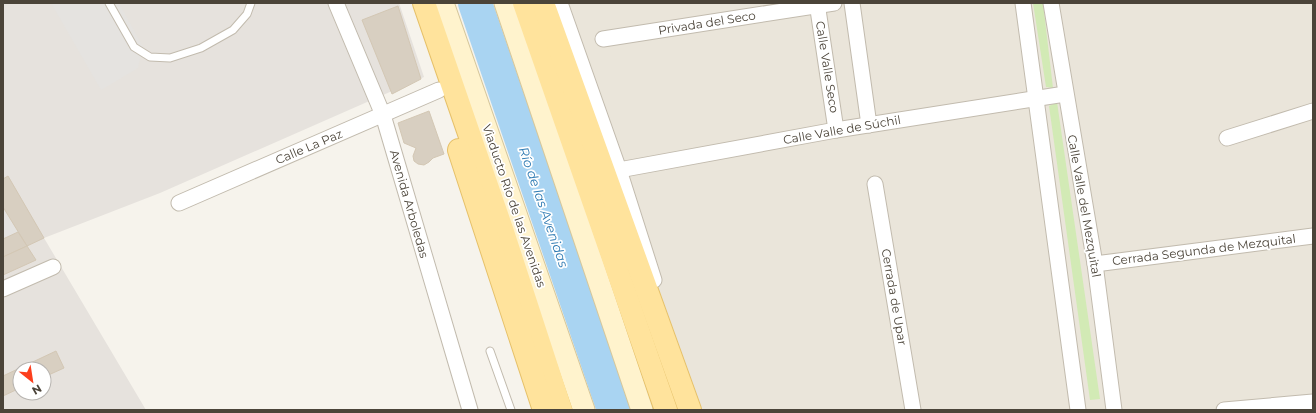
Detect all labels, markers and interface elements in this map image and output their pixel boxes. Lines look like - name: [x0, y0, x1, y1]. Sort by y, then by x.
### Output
- street label: Privada del Seco: [657, 7, 757, 38]
- street label: Calle Valle Seco: [813, 20, 842, 114]
- street label: Calle Valle de Súchil: [782, 112, 902, 147]
- street label: Viaducto Río de las Avenidas: [479, 123, 549, 289]
- street label: Calle La Paz: [273, 126, 345, 167]
- street label: Calle Valle del Mezquital: [1065, 133, 1104, 278]
- water label: Río de las Avenidas: [516, 145, 572, 269]
- street label: Avenida Arboledas: [387, 148, 432, 260]
- street label: Cerrada Segunda de Mezquital: [1111, 231, 1297, 268]
- street label: Cerrada de Upar: [879, 247, 910, 347]
- north arrow: [12, 361, 52, 401]
- text: N: [30, 381, 44, 398]

